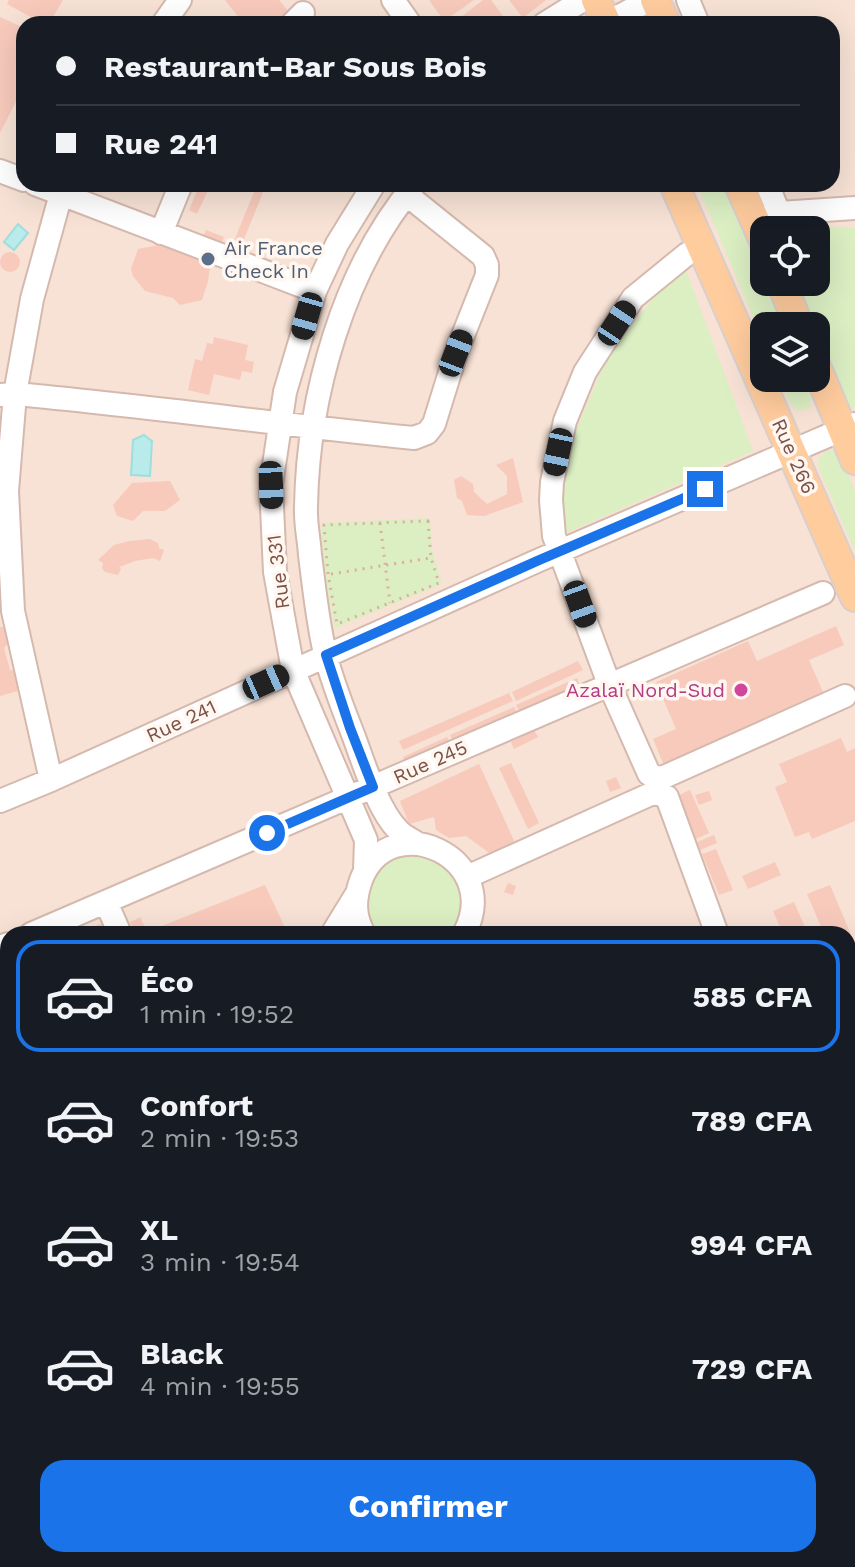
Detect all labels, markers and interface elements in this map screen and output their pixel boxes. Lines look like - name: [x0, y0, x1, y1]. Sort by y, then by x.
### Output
- text: Restaurant-Bar Sous Bois: [104, 49, 487, 84]
- text: Rue 241: [104, 126, 218, 161]
- map controls: [750, 216, 830, 392]
- button: locate: [750, 216, 830, 296]
- place label: Air France Check In: [224, 236, 323, 283]
- marker: Air France Check In: [199, 250, 217, 268]
- car: [289, 290, 325, 342]
- car: [594, 296, 640, 350]
- button: layers: [750, 312, 830, 392]
- car: [436, 326, 476, 380]
- street label: Rue 266: [767, 415, 821, 497]
- car: [541, 426, 575, 478]
- car: [258, 461, 284, 509]
- route end: [687, 471, 723, 507]
- street label: Rue 331: [262, 533, 294, 611]
- car: [561, 577, 599, 631]
- car: [239, 661, 293, 703]
- place label: Azalaï Nord-Sud: [566, 678, 725, 702]
- marker: Azalaï Nord-Sud: [732, 681, 750, 699]
- street label: Rue 241: [142, 694, 220, 748]
- street label: Rue 245: [389, 735, 471, 789]
- route start: [249, 815, 285, 851]
- icon: car: [44, 960, 116, 1032]
- text: Éco: [140, 964, 194, 999]
- text: 585 CFA: [692, 979, 812, 1014]
- text: 1 min · 19:52: [140, 999, 294, 1029]
- icon: car: [44, 1084, 116, 1156]
- text: Confort: [140, 1088, 253, 1123]
- text: 789 CFA: [691, 1103, 812, 1138]
- text: 2 min · 19:53: [140, 1123, 299, 1153]
- icon: car: [44, 1208, 116, 1280]
- text: XL: [140, 1212, 178, 1247]
- text: 994 CFA: [690, 1227, 812, 1262]
- text: 3 min · 19:54: [140, 1247, 300, 1277]
- icon: car: [44, 1332, 116, 1404]
- text: Black: [140, 1336, 224, 1371]
- text: 729 CFA: [692, 1351, 812, 1386]
- text: 4 min · 19:55: [140, 1371, 300, 1401]
- button: Confirmer: [40, 1460, 816, 1552]

